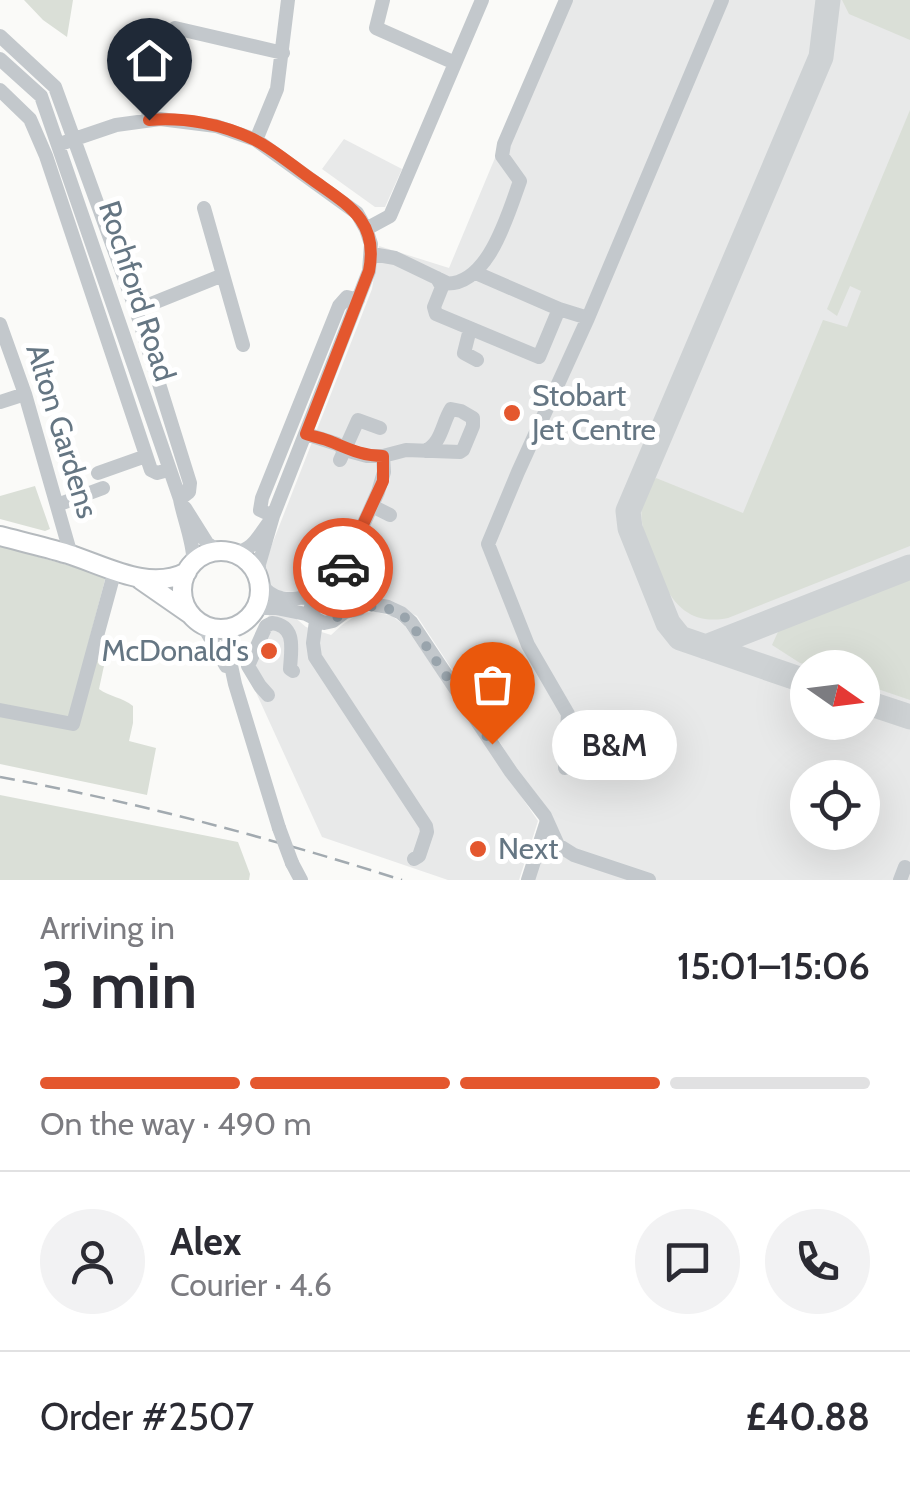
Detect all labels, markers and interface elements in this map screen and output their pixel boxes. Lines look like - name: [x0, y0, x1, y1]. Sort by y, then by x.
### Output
- pin: [107, 18, 192, 121]
- icon: home: [122, 33, 177, 88]
- street label: Rochford Road: [91, 196, 184, 386]
- street label: Alton Gardens: [18, 339, 106, 522]
- place label: Stobart Jet Centre: [531, 377, 656, 448]
- marker: Stobart Jet Centre: [501, 402, 523, 424]
- courier: [293, 518, 393, 618]
- icon: car: [316, 541, 371, 596]
- place label: McDonald's: [102, 632, 249, 669]
- marker: McDonald's: [258, 640, 280, 662]
- pin: [450, 642, 535, 745]
- north arrow: [790, 650, 880, 740]
- map controls: [790, 650, 880, 850]
- icon: bag: [465, 657, 520, 712]
- callout: B&M: [552, 709, 677, 779]
- text: B&M: [582, 725, 647, 764]
- button: locate: [790, 760, 880, 850]
- place label: Next: [498, 830, 558, 867]
- marker: Next: [467, 838, 489, 860]
- text: Arriving in: [40, 908, 175, 947]
- text: 15:01–15:06: [677, 942, 870, 989]
- text: 3 min: [40, 945, 197, 1024]
- text: On the way · 490 m: [40, 1104, 311, 1143]
- button: person: [40, 1209, 145, 1314]
- button: chat: [635, 1209, 740, 1314]
- button: phone: [765, 1209, 870, 1314]
- text: Alex: [170, 1218, 241, 1265]
- text: Courier · 4.6: [170, 1265, 332, 1304]
- text: Order #2507: [40, 1393, 254, 1440]
- text: £40.88: [746, 1393, 870, 1440]

